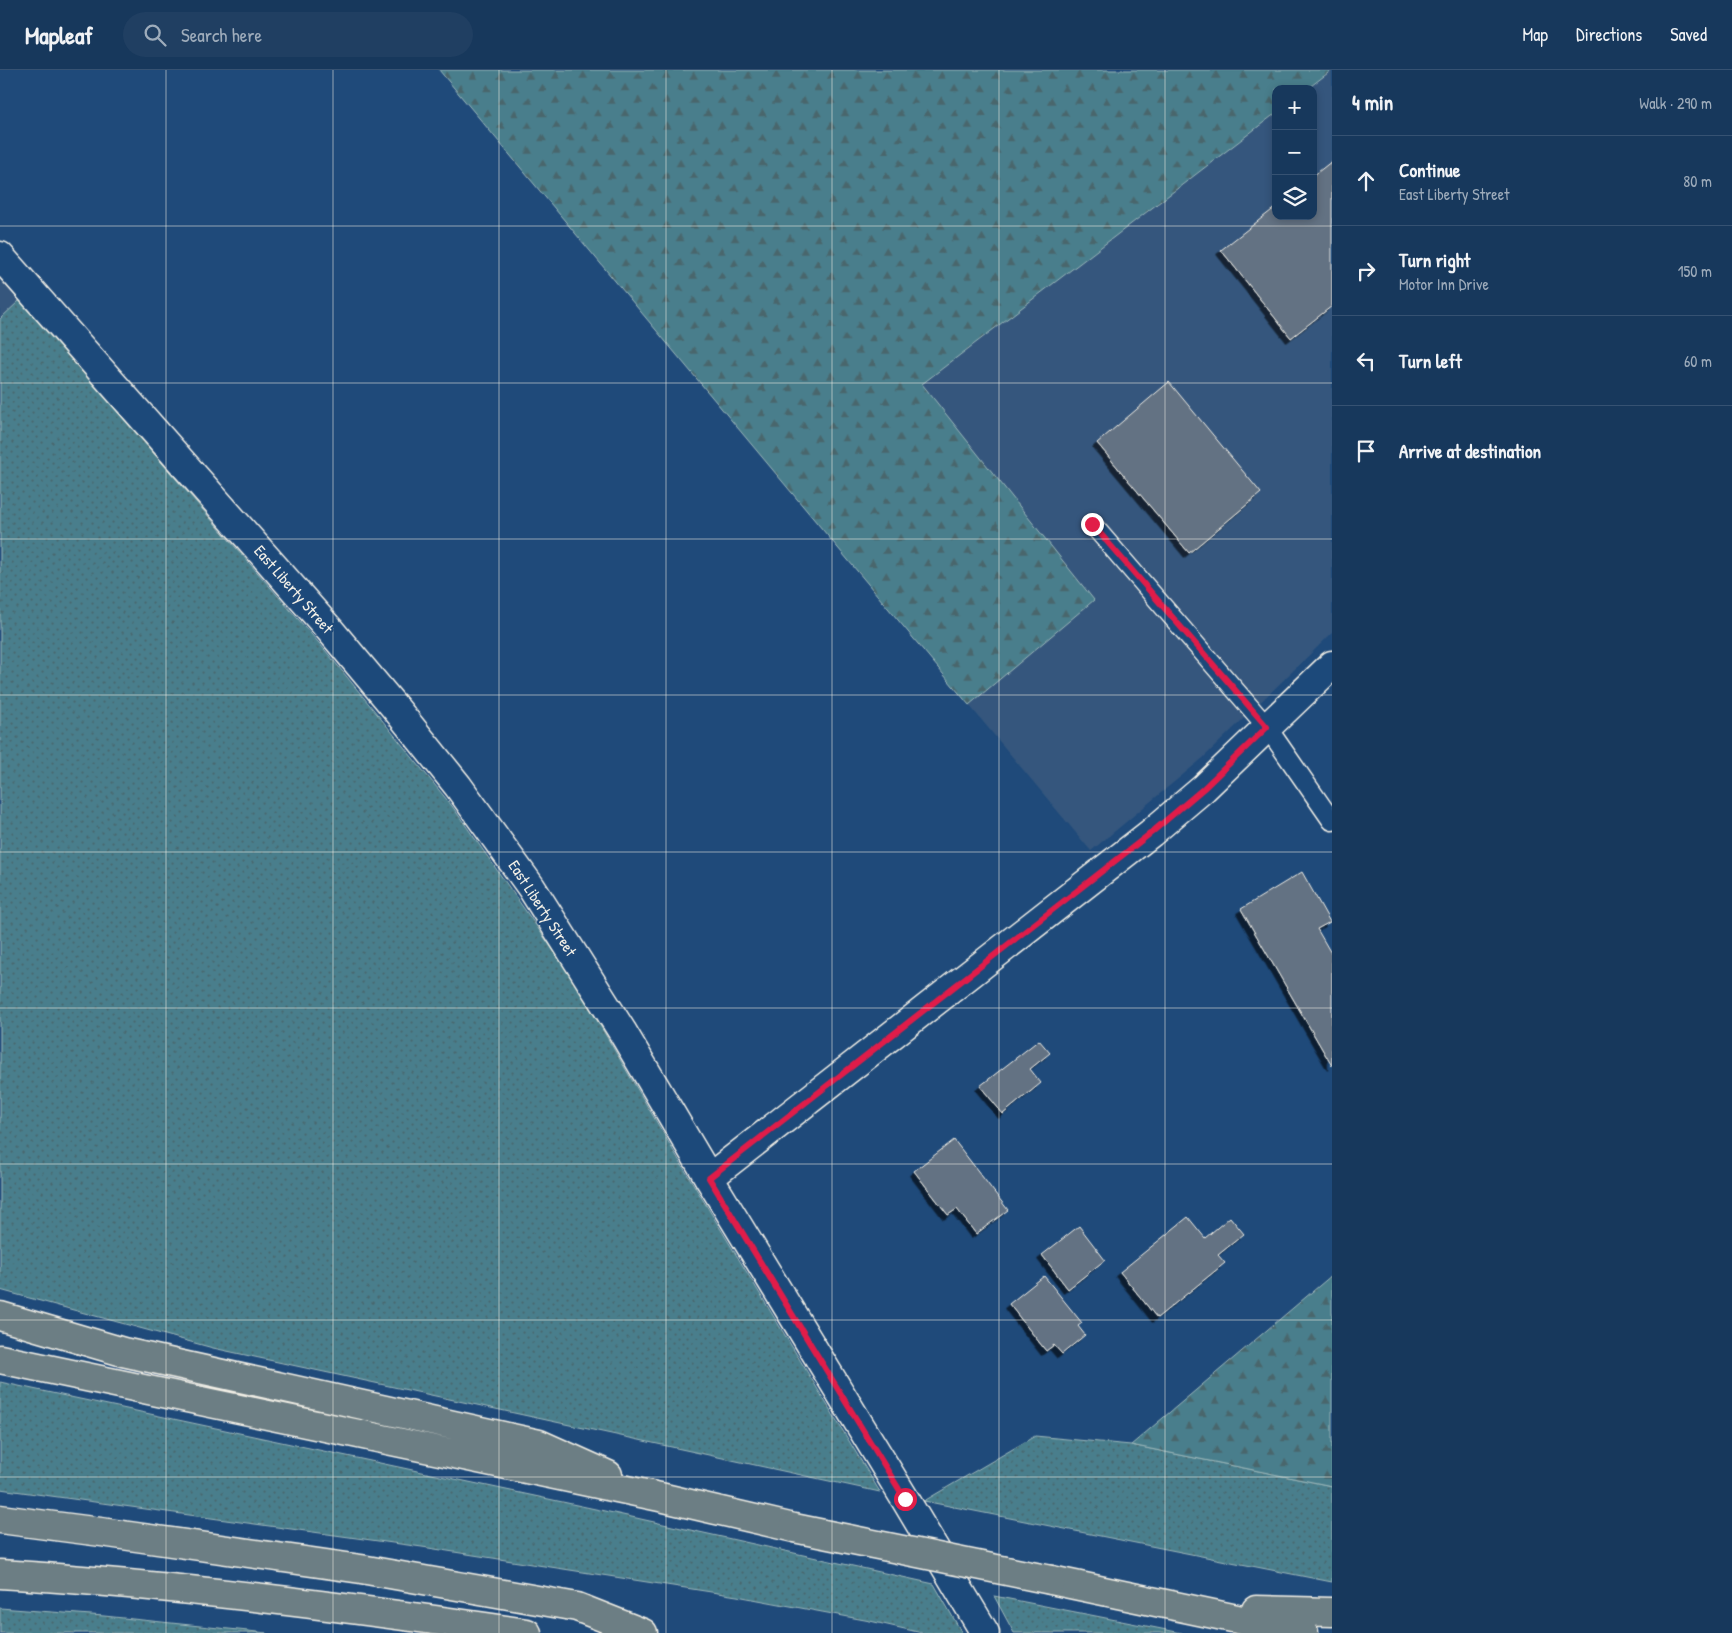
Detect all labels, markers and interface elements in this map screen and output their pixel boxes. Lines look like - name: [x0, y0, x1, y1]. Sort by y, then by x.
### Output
- search box: [123, 12, 473, 57]
- text: Mapleaf: [25, 19, 93, 51]
- icon: search: [141, 21, 169, 49]
- text: Search here: [181, 22, 262, 48]
- text: Map: [1523, 22, 1548, 47]
- text: Directions: [1576, 22, 1642, 47]
- text: Saved: [1670, 22, 1707, 47]
- map controls: [1272, 85, 1317, 220]
- button: +: [1272, 85, 1317, 130]
- text: 4 min: [1352, 88, 1393, 117]
- text: Walk · 290 m: [1639, 92, 1712, 114]
- button: −: [1272, 130, 1317, 175]
- text: Continue: [1399, 157, 1460, 183]
- icon: ahead: [1352, 167, 1380, 195]
- text: 80 m: [1683, 170, 1712, 192]
- button: layers: [1272, 175, 1317, 220]
- text: East Liberty Street: [1399, 183, 1510, 205]
- text: Turn right: [1399, 247, 1470, 273]
- icon: right: [1352, 257, 1380, 285]
- text: 150 m: [1678, 260, 1712, 282]
- text: Motor Inn Drive: [1399, 273, 1489, 295]
- icon: left: [1352, 347, 1380, 375]
- text: Turn left: [1399, 348, 1462, 374]
- text: 60 m: [1684, 350, 1712, 372]
- icon: arrive: [1352, 437, 1380, 465]
- text: Arrive at destination: [1399, 438, 1541, 464]
- route end: [1081, 513, 1104, 536]
- street label: East Liberty Street: [249, 540, 339, 638]
- street label: East Liberty Street: [504, 856, 583, 961]
- route start: [894, 1488, 917, 1511]

